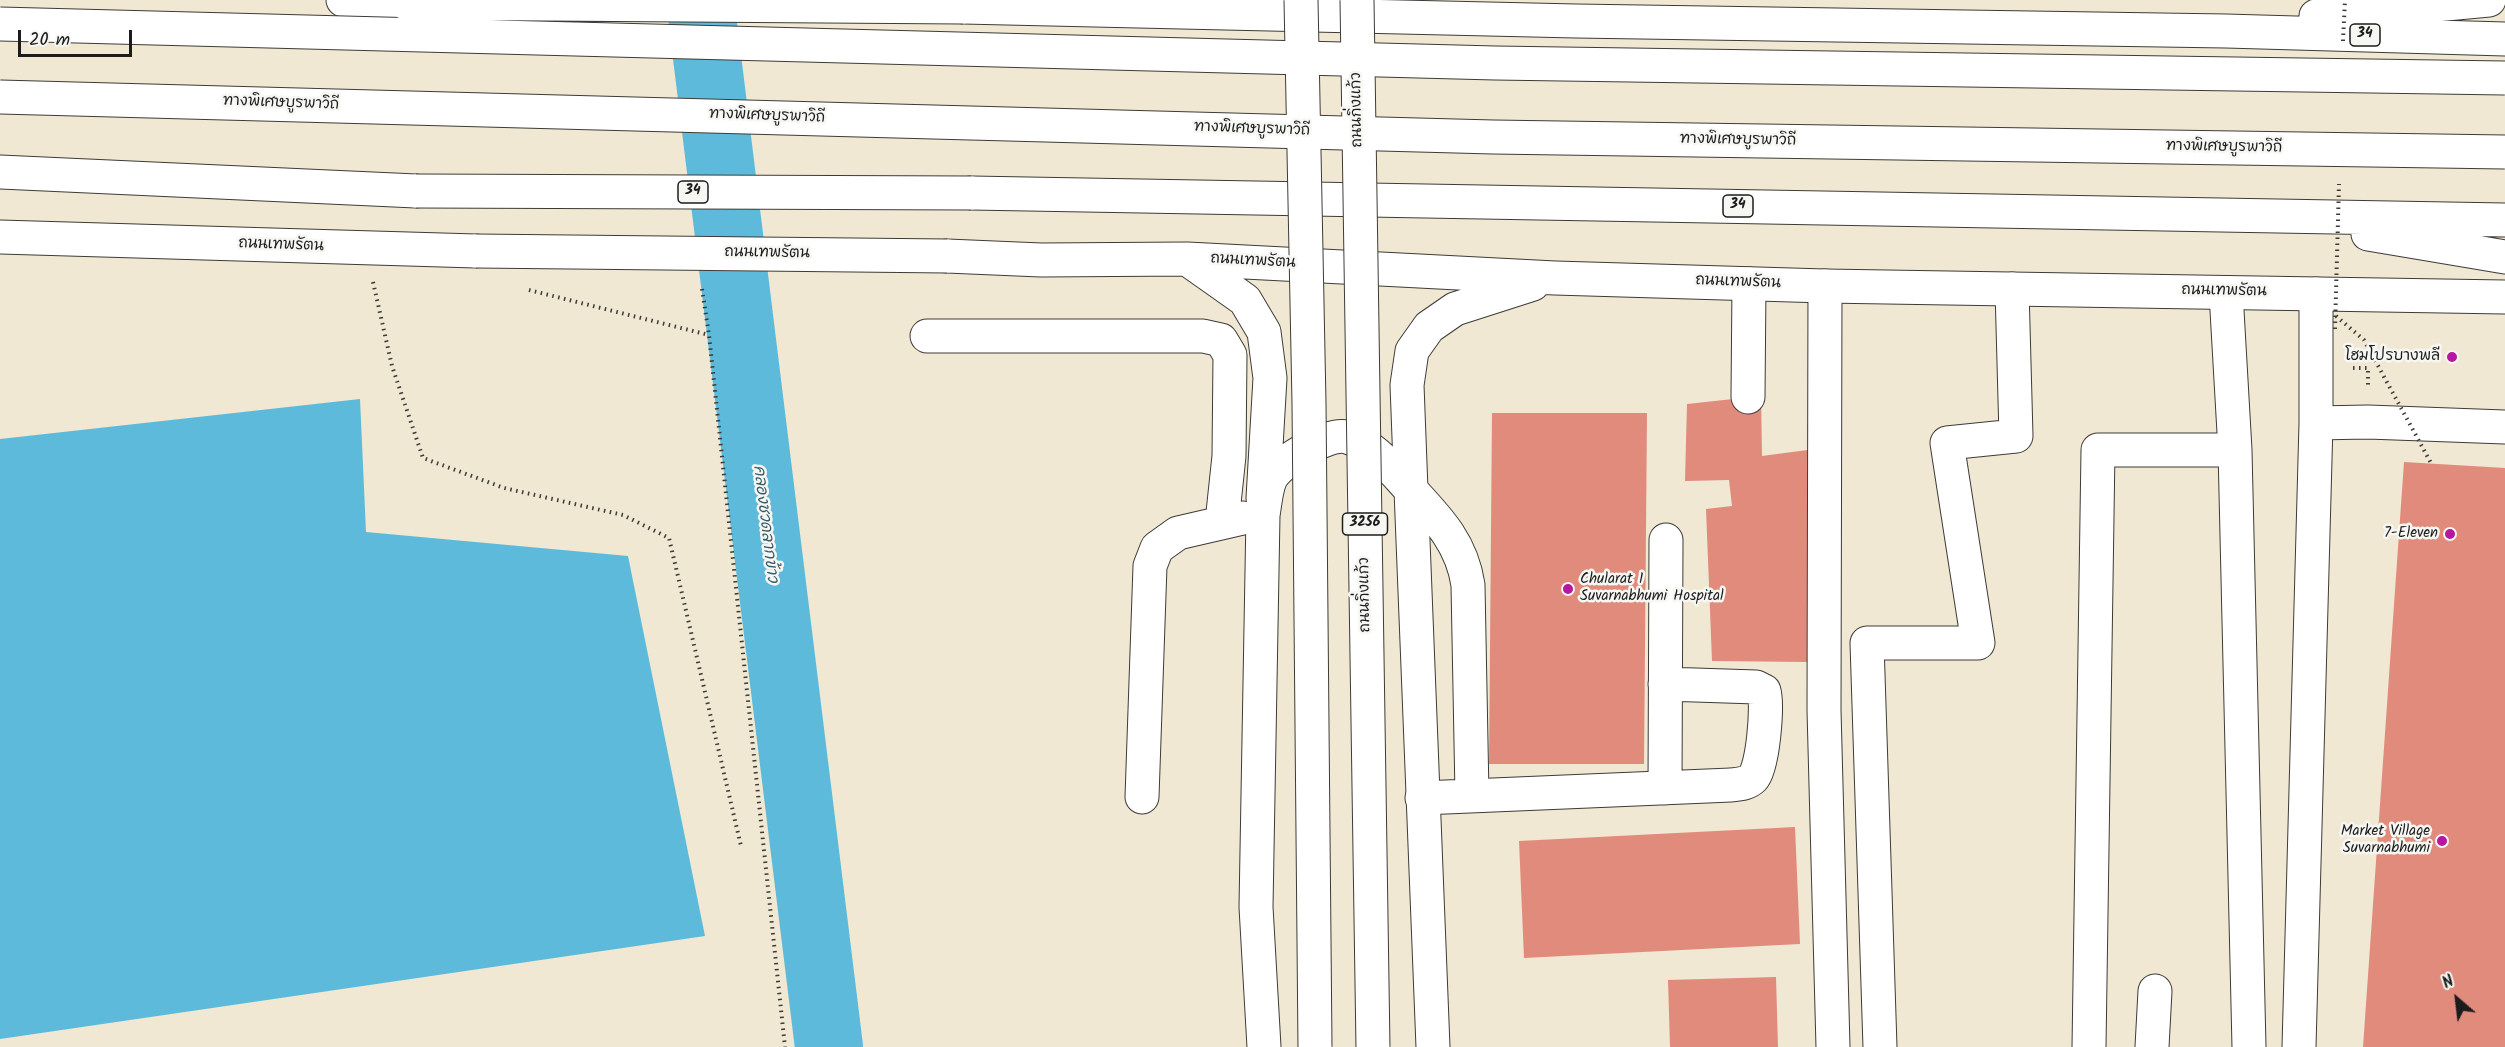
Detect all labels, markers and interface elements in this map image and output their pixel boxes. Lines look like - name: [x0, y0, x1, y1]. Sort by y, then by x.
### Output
- scale bar: [21, 18, 135, 56]
- road number: 34: [2350, 24, 2380, 46]
- text: 20 m: [29, 26, 70, 55]
- street label: ถนนกิ่งแก้ว: [1348, 72, 1368, 148]
- street label: ทางพิเศษบูรพาวิถี: [222, 93, 340, 115]
- street label: ทางพิเศษบูรพาวิถี: [708, 106, 826, 128]
- street label: ทางพิเศษบูรพาวิถี: [1193, 119, 1311, 141]
- street label: ทางพิเศษบูรพาวิถี: [1680, 131, 1796, 151]
- street label: ทางพิเศษบูรพาวิถี: [2166, 138, 2282, 158]
- road number: 34: [678, 181, 708, 203]
- road number: 34: [1723, 195, 1753, 217]
- street label: ถนนเทพรัตน: [238, 236, 324, 256]
- street label: ถนนเทพรัตน: [724, 244, 810, 264]
- street label: ถนนเทพรัตน: [1210, 251, 1296, 273]
- street label: ถนนเทพรัตน: [1695, 273, 1781, 293]
- street label: ถนนเทพรัตน: [2181, 282, 2267, 302]
- place label: โฮมโปรบางพลี: [2345, 348, 2440, 366]
- marker: โฮมโปรบางพลี: [2445, 350, 2459, 364]
- water label: คลองชวดลากข้าว: [747, 464, 781, 584]
- road number: 3256: [1342, 513, 1388, 535]
- place label: 7-Eleven: [2384, 525, 2438, 543]
- marker: 7-Eleven: [2443, 527, 2457, 541]
- street label: ถนนกิ่งแก้ว: [1356, 557, 1376, 633]
- place label: Chularat 1 Suvarnabhumi Hospital: [1580, 571, 1724, 606]
- marker: Chularat 1 Suvarnabhumi Hospital: [1561, 582, 1575, 596]
- place label: Market Village Suvarnabhumi: [2341, 823, 2430, 858]
- marker: Market Village Suvarnabhumi: [2435, 834, 2449, 848]
- north arrow: [2427, 969, 2487, 1029]
- text: N: [2438, 969, 2459, 996]

